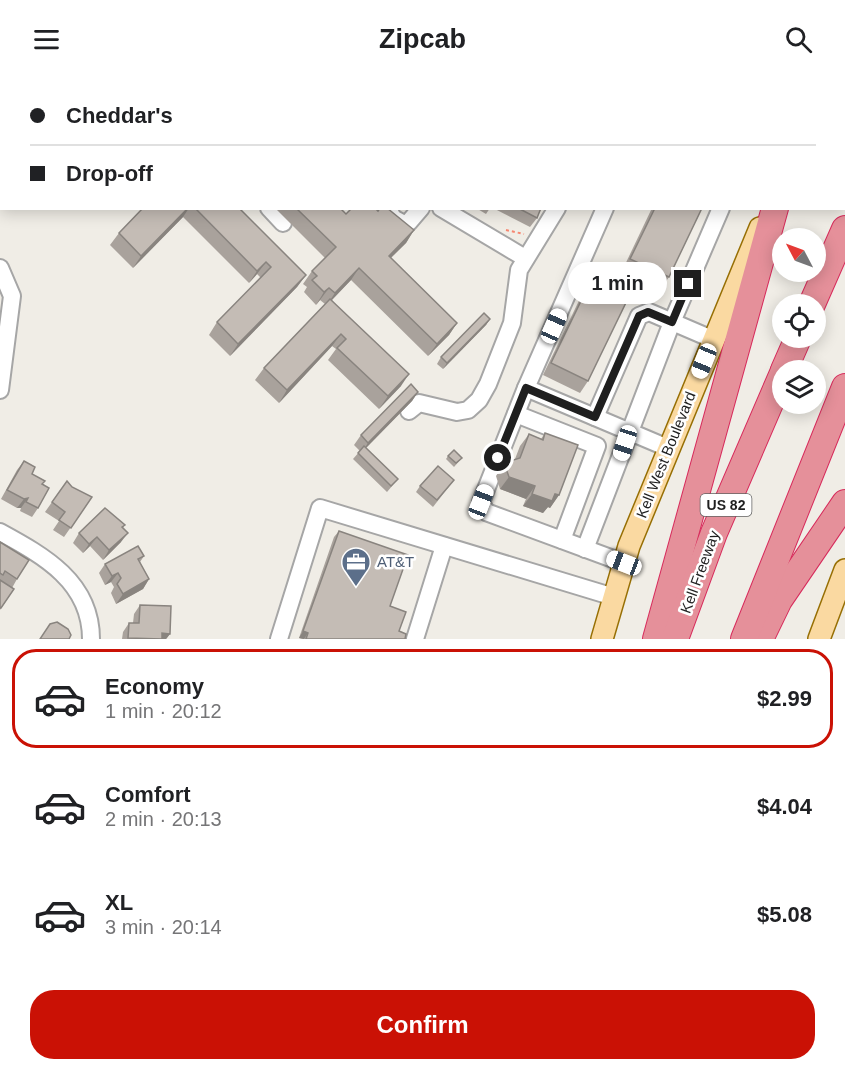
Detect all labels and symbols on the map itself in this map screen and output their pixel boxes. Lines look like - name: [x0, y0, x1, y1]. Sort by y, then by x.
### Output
- north arrow: [772, 228, 826, 282]
- callout: 1 min: [568, 263, 667, 305]
- route end: [674, 270, 701, 297]
- car: [538, 306, 570, 346]
- car: [689, 341, 719, 381]
- street label: Kell West Boulevard: [632, 389, 699, 520]
- car: [611, 423, 639, 463]
- route start: [484, 444, 511, 471]
- car: [466, 482, 496, 522]
- road number: US 82: [700, 494, 752, 516]
- street label: Kell Freeway: [677, 528, 723, 615]
- office icon: AT&T: [340, 546, 372, 588]
- car: [604, 548, 644, 578]
- place label: AT&T: [377, 553, 414, 570]

